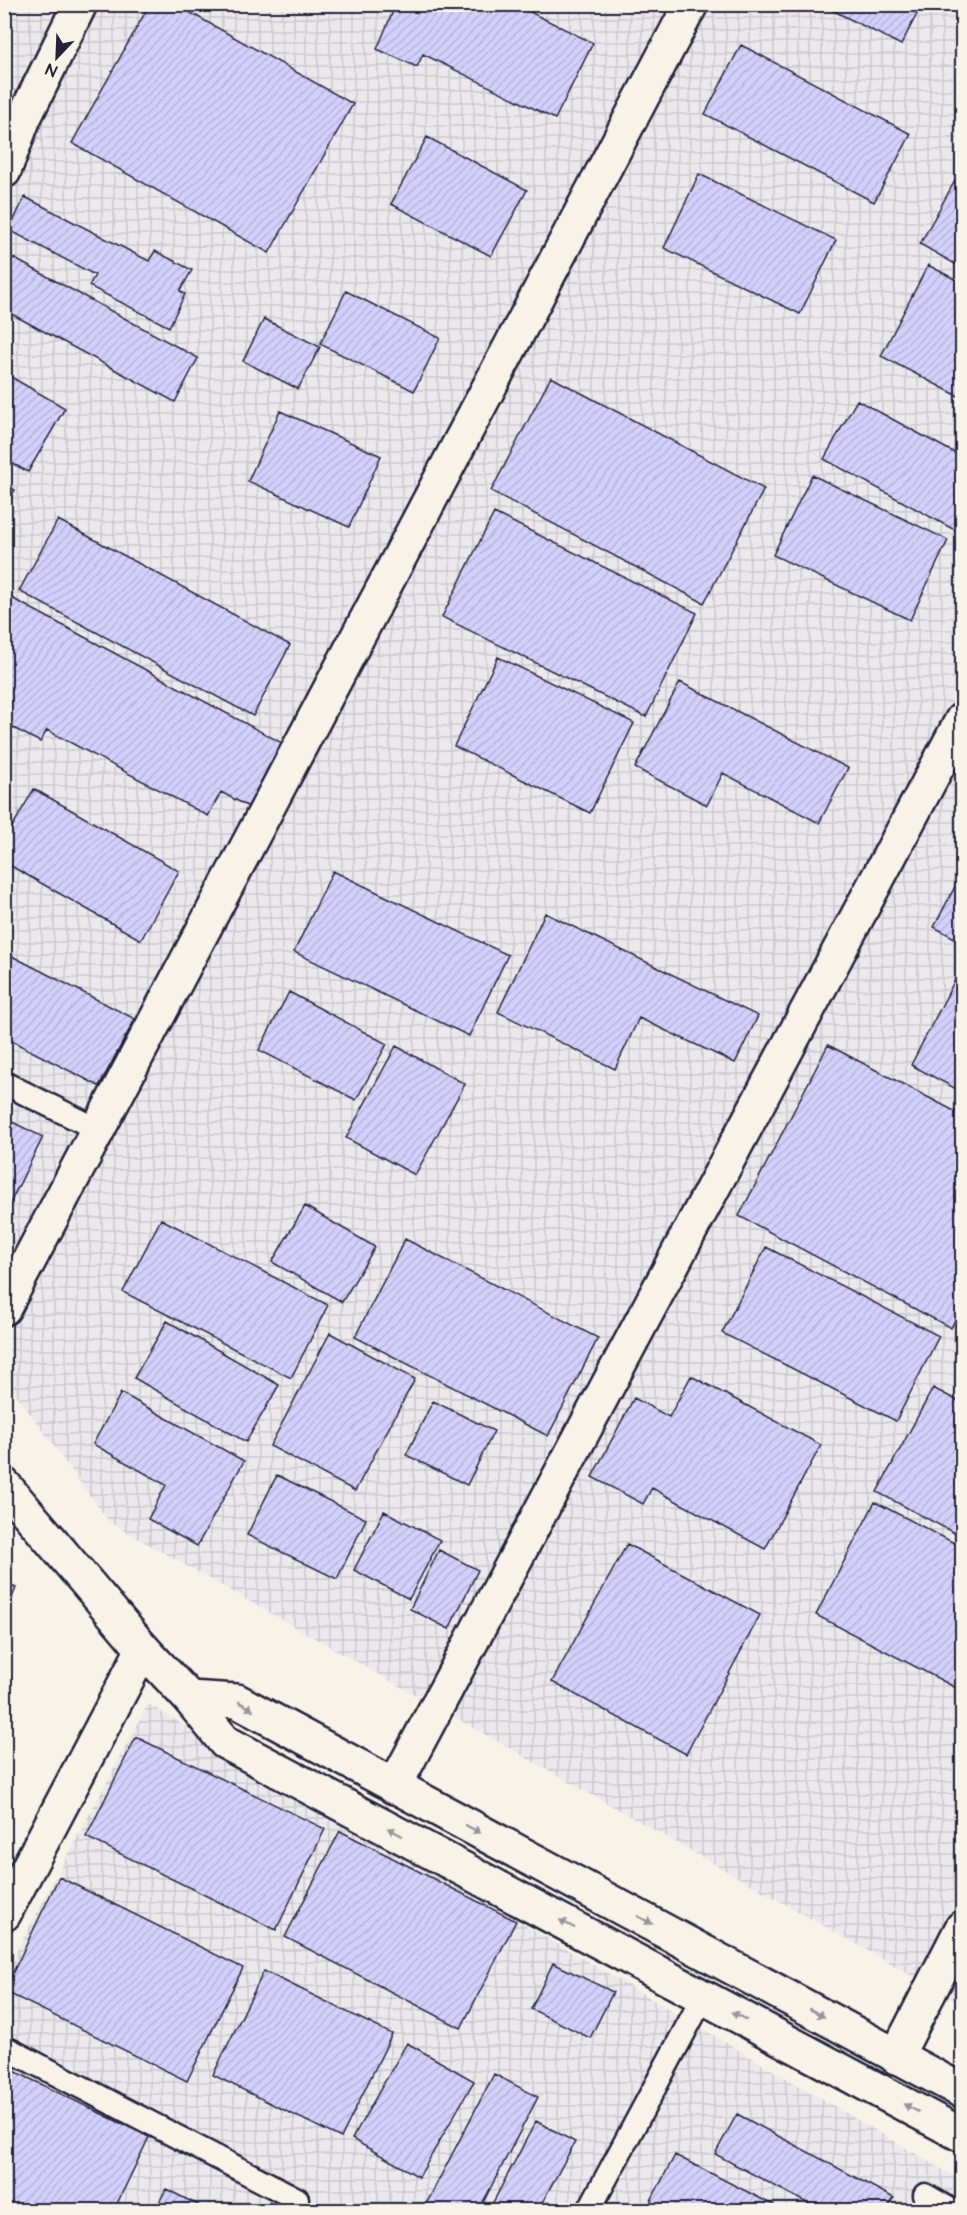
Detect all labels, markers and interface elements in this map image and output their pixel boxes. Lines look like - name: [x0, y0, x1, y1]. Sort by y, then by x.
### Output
- north arrow: [27, 27, 87, 87]
- text: N: [43, 58, 60, 82]
- one-way arrow: [238, 1701, 255, 1711]
- one-way arrow: [465, 1824, 482, 1834]
- one-way arrow: [386, 1827, 403, 1837]
- one-way arrow: [637, 1915, 654, 1925]
- one-way arrow: [558, 1919, 575, 1929]
- one-way arrow: [809, 2008, 826, 2018]
- one-way arrow: [730, 2011, 747, 2021]
- one-way arrow: [902, 2103, 919, 2113]

